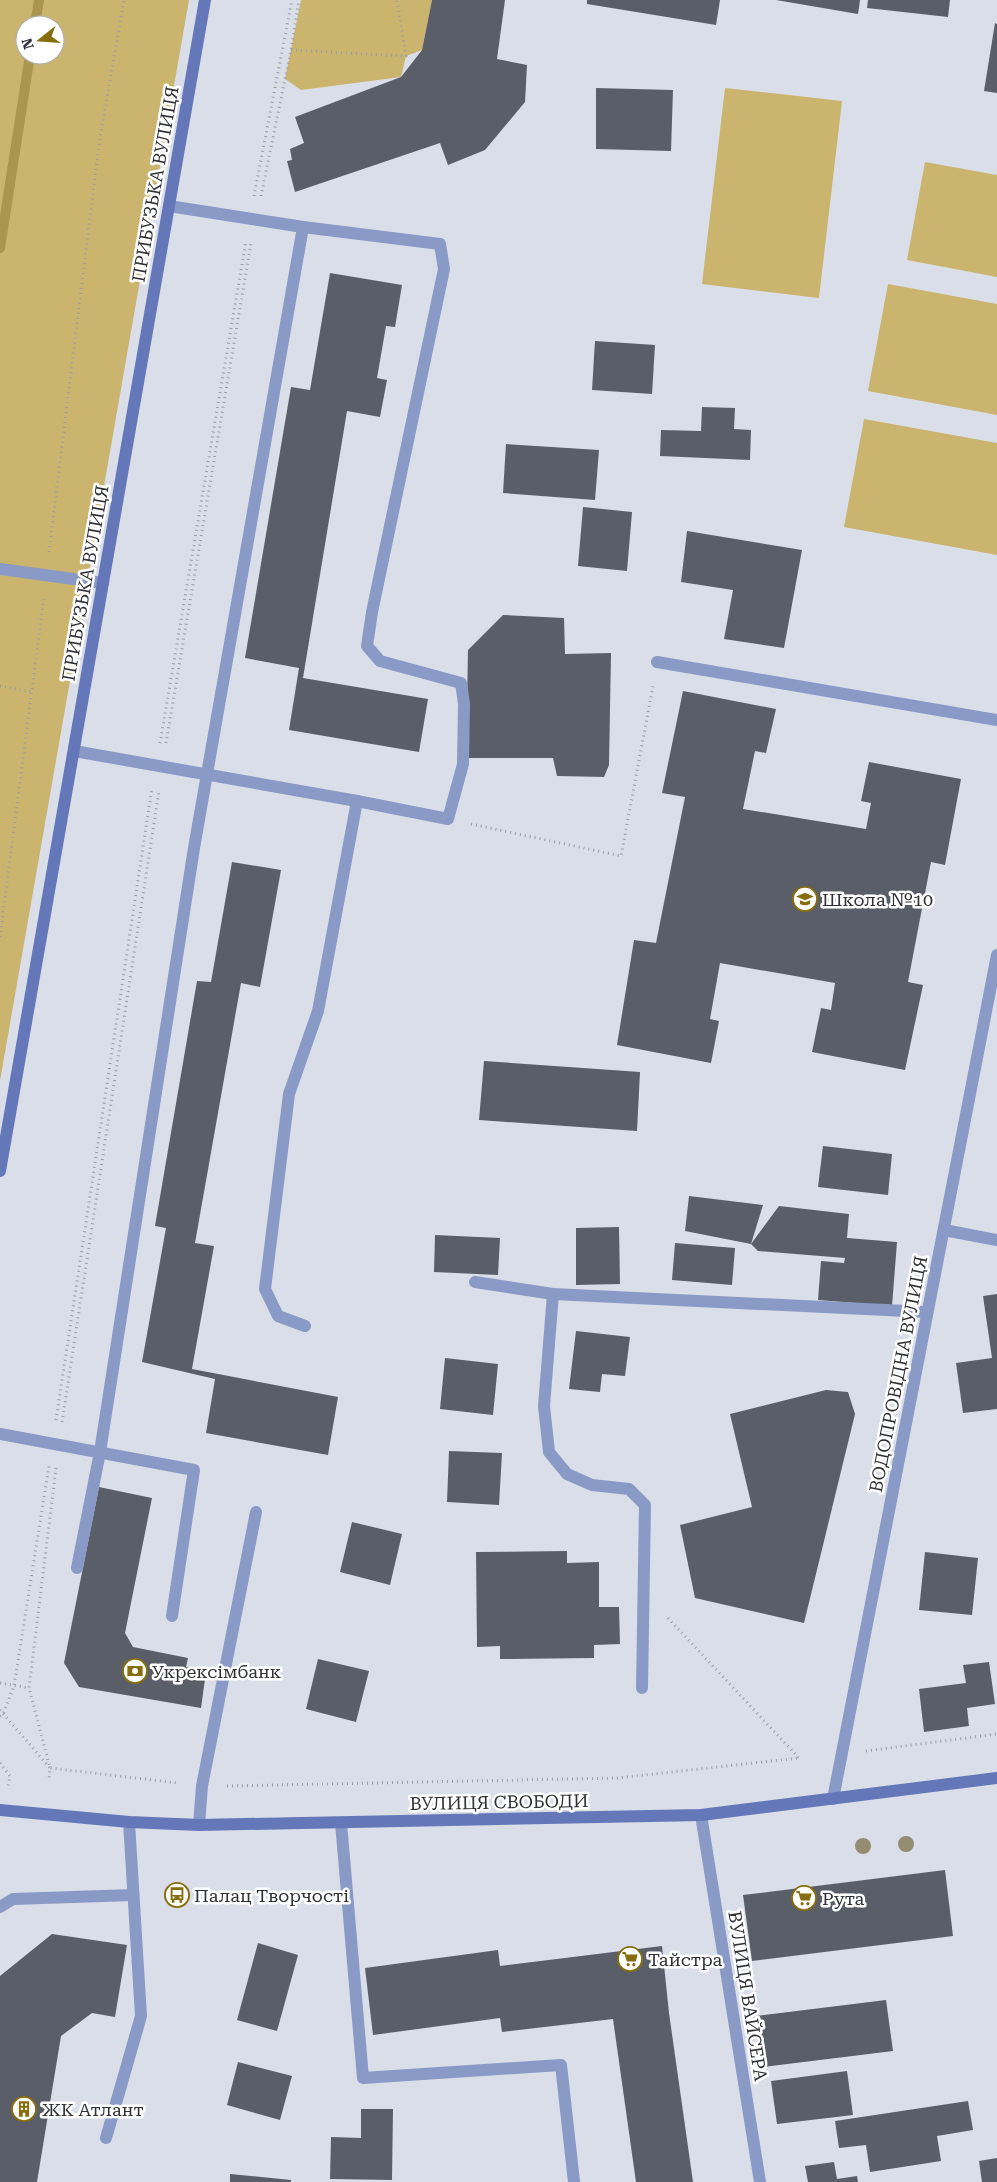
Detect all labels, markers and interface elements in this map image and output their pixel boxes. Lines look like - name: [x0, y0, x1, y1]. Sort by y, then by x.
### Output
- north arrow: [15, 15, 65, 65]
- text: N: [18, 36, 37, 51]
- street label: ПРИБУЗЬКА ВУЛИЦЯ: [127, 84, 183, 284]
- street label: ПРИБУЗЬКА ВУЛИЦЯ: [57, 483, 113, 683]
- school or university icon: Школа №10: [792, 886, 818, 912]
- place label: Школа №10: [822, 889, 933, 910]
- street label: ВОДОПРОВІДНА ВУЛИЦЯ: [865, 1254, 931, 1494]
- bank icon: Укрексімбанк: [122, 1658, 148, 1684]
- place label: Укрексімбанк: [152, 1661, 281, 1682]
- street label: ВУЛИЦЯ СВОБОДИ: [409, 1790, 589, 1814]
- bus stop icon: Палац Творчості: [164, 1882, 190, 1908]
- place label: Палац Творчості: [194, 1885, 349, 1906]
- supermarket icon: Рута: [791, 1885, 817, 1911]
- place label: Рута: [822, 1888, 865, 1909]
- street label: ВУЛИЦЯ ВАЙСЕРА: [724, 1909, 772, 2083]
- supermarket icon: Тайстра: [617, 1946, 643, 1972]
- place label: Тайстра: [648, 1949, 723, 1970]
- building icon: ЖК Атлант: [11, 2096, 37, 2122]
- place label: ЖК Атлант: [42, 2099, 144, 2120]

